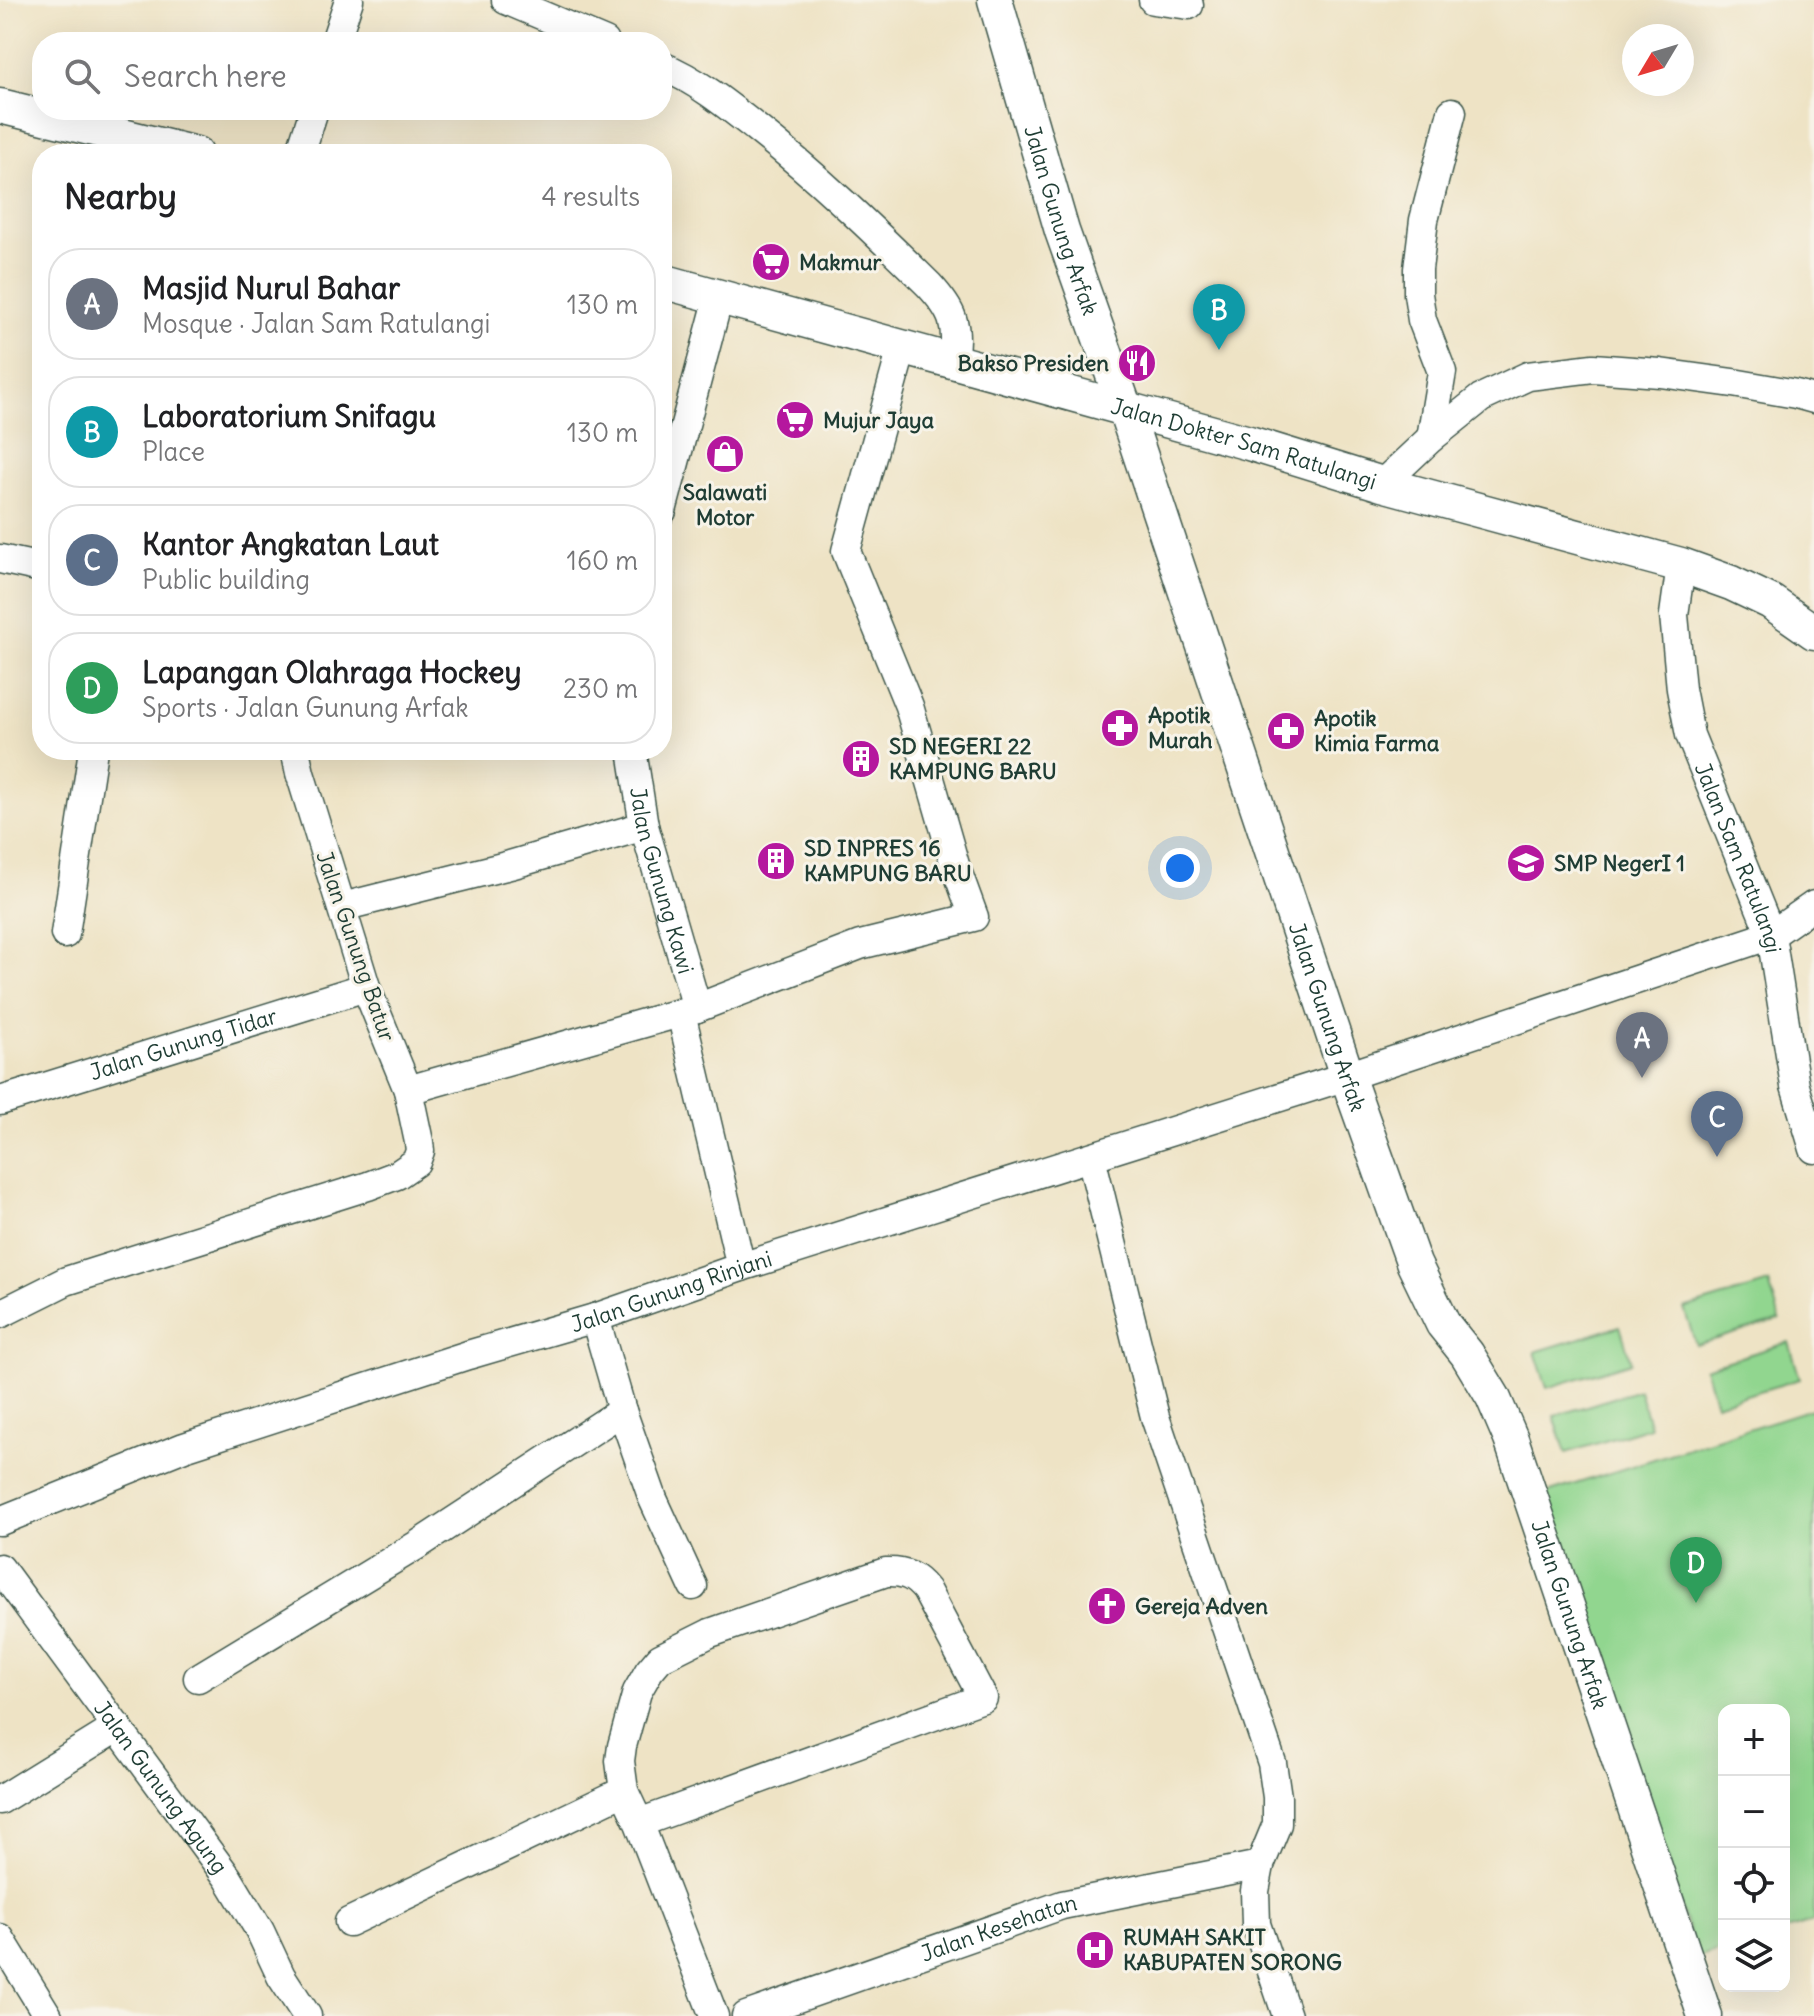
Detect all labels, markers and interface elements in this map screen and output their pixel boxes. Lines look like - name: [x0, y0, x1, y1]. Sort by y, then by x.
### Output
- north arrow: [1622, 24, 1694, 96]
- search box: [32, 32, 672, 120]
- icon: search: [60, 54, 104, 98]
- text: Search here: [124, 57, 287, 95]
- street label: Jalan Gunung Arfak: [1018, 122, 1105, 319]
- text: Nearby: [64, 175, 177, 218]
- text: 4 results: [542, 180, 640, 213]
- supermarket icon: Makmur: [750, 241, 792, 283]
- place label: Makmur: [799, 248, 883, 276]
- text: Masjid Nurul Bahar: [142, 269, 400, 307]
- pin: B: [1193, 284, 1245, 350]
- text: A: [84, 288, 100, 321]
- text: 130 m: [567, 288, 638, 321]
- text: Mosque · Jalan Sam Ratulangi: [142, 307, 490, 340]
- restaurant icon: Bakso Presiden: [1116, 342, 1158, 384]
- place label: Bakso Presiden: [957, 349, 1109, 377]
- street label: Jalan Dokter Sam Ratulangi: [1108, 392, 1380, 495]
- text: Laboratorium Snifagu: [142, 397, 436, 435]
- supermarket icon: Mujur Jaya: [774, 399, 816, 441]
- place label: Mujur Jaya: [823, 406, 935, 434]
- text: B: [83, 416, 101, 449]
- text: 130 m: [567, 416, 638, 449]
- shop icon: Salawati Motor: [704, 433, 746, 475]
- text: Place: [142, 435, 205, 468]
- place label: Salawati Motor: [683, 478, 767, 531]
- text: Kantor Angkatan Laut: [142, 525, 439, 563]
- text: C: [83, 544, 101, 577]
- text: 160 m: [567, 544, 638, 577]
- text: Public building: [142, 563, 310, 596]
- text: Lapangan Olahraga Hockey: [142, 653, 521, 691]
- text: D: [83, 672, 101, 705]
- text: 230 m: [563, 672, 638, 705]
- text: Sports · Jalan Gunung Arfak: [142, 691, 469, 724]
- place label: Apotik Murah: [1148, 701, 1213, 754]
- place label: Apotik Kimia Farma: [1314, 704, 1440, 757]
- pharmacy icon: Apotik Murah: [1099, 707, 1141, 749]
- pharmacy icon: Apotik Kimia Farma: [1265, 710, 1307, 752]
- place label: SD NEGERI 22 KAMPUNG BARU: [889, 732, 1057, 785]
- building icon: SD NEGERI 22 KAMPUNG BARU: [840, 738, 882, 780]
- street label: Jalan Sam Ratulangi: [1689, 758, 1788, 955]
- street label: Jalan Gunung Kawi: [624, 785, 700, 977]
- place label: SD INPRES 16 KAMPUNG BARU: [804, 834, 972, 887]
- building icon: SD INPRES 16 KAMPUNG BARU: [755, 840, 797, 882]
- school or university icon: SMP NegerI 1: [1505, 842, 1547, 884]
- street label: Jalan Gunung Batur: [310, 847, 402, 1045]
- your location: [1160, 848, 1200, 888]
- place label: SMP NegerI 1: [1554, 849, 1685, 877]
- street label: Jalan Gunung Arfak: [1283, 919, 1372, 1115]
- street label: Jalan Gunung Tidar: [86, 1002, 280, 1086]
- pin: A: [1616, 1012, 1668, 1078]
- pin: C: [1691, 1091, 1743, 1157]
- street label: Jalan Gunung Rinjani: [568, 1244, 775, 1338]
- street label: Jalan Gunung Arfak: [1525, 1516, 1615, 1713]
- pin: D: [1670, 1537, 1722, 1603]
- church icon: Gereja Adven: [1086, 1585, 1128, 1627]
- place label: Gereja Adven: [1135, 1592, 1268, 1620]
- street label: Jalan Gunung Agung: [88, 1695, 234, 1879]
- map controls: [1718, 1704, 1790, 1992]
- button: +: [1718, 1704, 1790, 1776]
- button: −: [1718, 1776, 1790, 1848]
- button: locate: [1718, 1848, 1790, 1920]
- street label: Jalan Kesehatan: [917, 1888, 1080, 1968]
- button: layers: [1718, 1920, 1790, 1992]
- place label: RUMAH SAKIT KABUPATEN SORONG: [1123, 1923, 1342, 1976]
- hospital icon: RUMAH SAKIT KABUPATEN SORONG: [1074, 1929, 1116, 1971]

